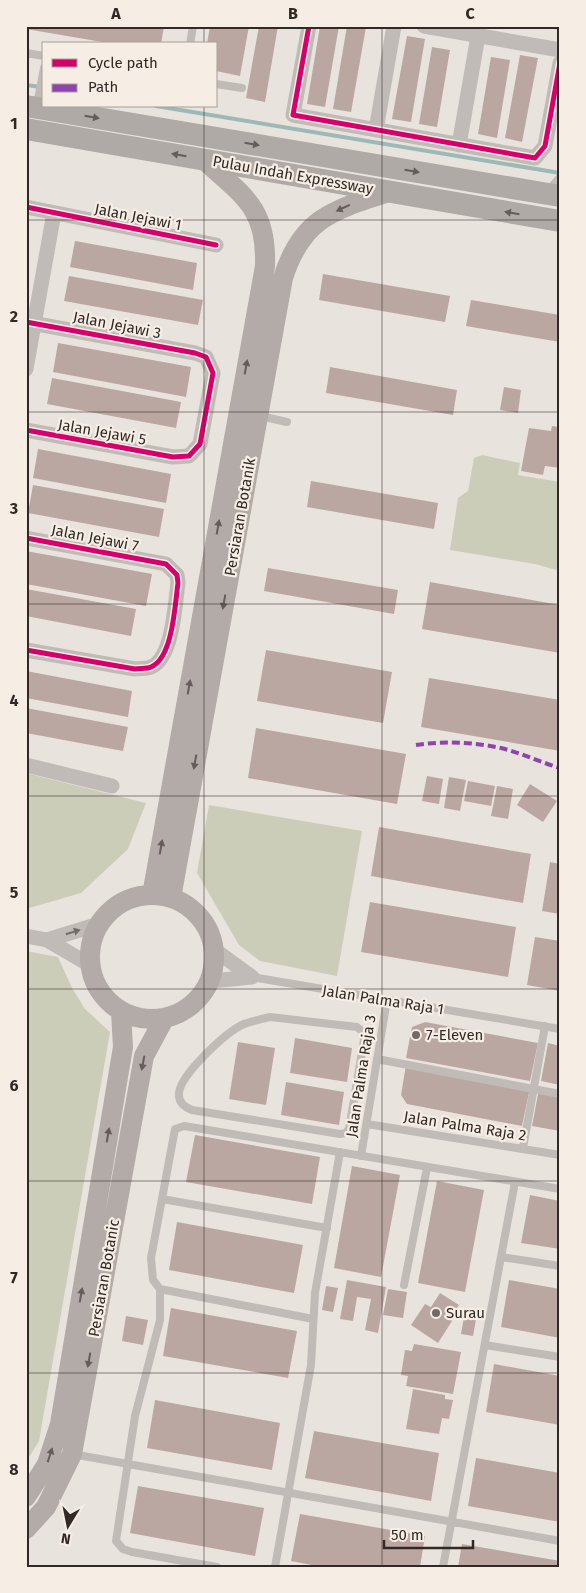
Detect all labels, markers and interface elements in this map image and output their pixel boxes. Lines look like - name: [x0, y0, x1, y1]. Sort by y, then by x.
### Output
- text: A: [110, 4, 121, 23]
- text: B: [288, 4, 298, 23]
- text: C: [465, 4, 475, 23]
- legend: [42, 42, 218, 108]
- text: Cycle path: [88, 54, 158, 72]
- text: Path: [88, 78, 118, 96]
- one-way arrow: [84, 113, 100, 121]
- text: 1: [10, 114, 18, 133]
- one-way arrow: [244, 140, 260, 148]
- one-way arrow: [171, 151, 187, 159]
- street label: Pulau Indah Expressway: [211, 152, 375, 198]
- one-way arrow: [404, 168, 420, 176]
- street label: Jalan Jejawi 1: [93, 200, 183, 234]
- one-way arrow: [335, 204, 350, 212]
- one-way arrow: [503, 208, 519, 216]
- text: 2: [10, 307, 18, 326]
- street label: Jalan Jejawi 3: [71, 308, 163, 342]
- one-way arrow: [243, 359, 251, 375]
- street label: Jalan Jejawi 5: [56, 415, 148, 449]
- street label: Persiaran Botanik: [221, 456, 259, 577]
- text: 3: [9, 499, 18, 518]
- one-way arrow: [214, 519, 222, 535]
- street label: Jalan Jejawi 7: [50, 521, 140, 555]
- one-way arrow: [220, 594, 228, 610]
- one-way arrow: [186, 679, 194, 695]
- text: 4: [9, 691, 19, 710]
- one-way arrow: [191, 754, 199, 770]
- one-way arrow: [157, 839, 165, 855]
- text: 5: [10, 883, 19, 902]
- one-way arrow: [66, 927, 81, 935]
- street label: Jalan Palma Raja 1: [321, 981, 445, 1019]
- street label: Jalan Palma Raja 3: [342, 1013, 380, 1139]
- place label: 7-Eleven: [426, 1026, 483, 1044]
- marker: 7-Eleven: [410, 1029, 422, 1041]
- one-way arrow: [138, 1055, 146, 1071]
- text: 6: [9, 1076, 19, 1095]
- street label: Jalan Palma Raja 2: [402, 1107, 528, 1145]
- one-way arrow: [105, 1127, 113, 1143]
- street label: Persiaran Botanic: [85, 1218, 123, 1338]
- text: 7: [10, 1268, 18, 1287]
- one-way arrow: [78, 1287, 86, 1303]
- place label: Surau: [446, 1304, 485, 1322]
- marker: Surau: [430, 1307, 442, 1319]
- one-way arrow: [85, 1353, 93, 1368]
- one-way arrow: [47, 1447, 54, 1462]
- text: 8: [9, 1460, 19, 1479]
- north arrow: [42, 1500, 92, 1550]
- scale bar: [384, 1518, 472, 1550]
- text: 50 m: [391, 1526, 424, 1544]
- text: N: [60, 1529, 72, 1547]

